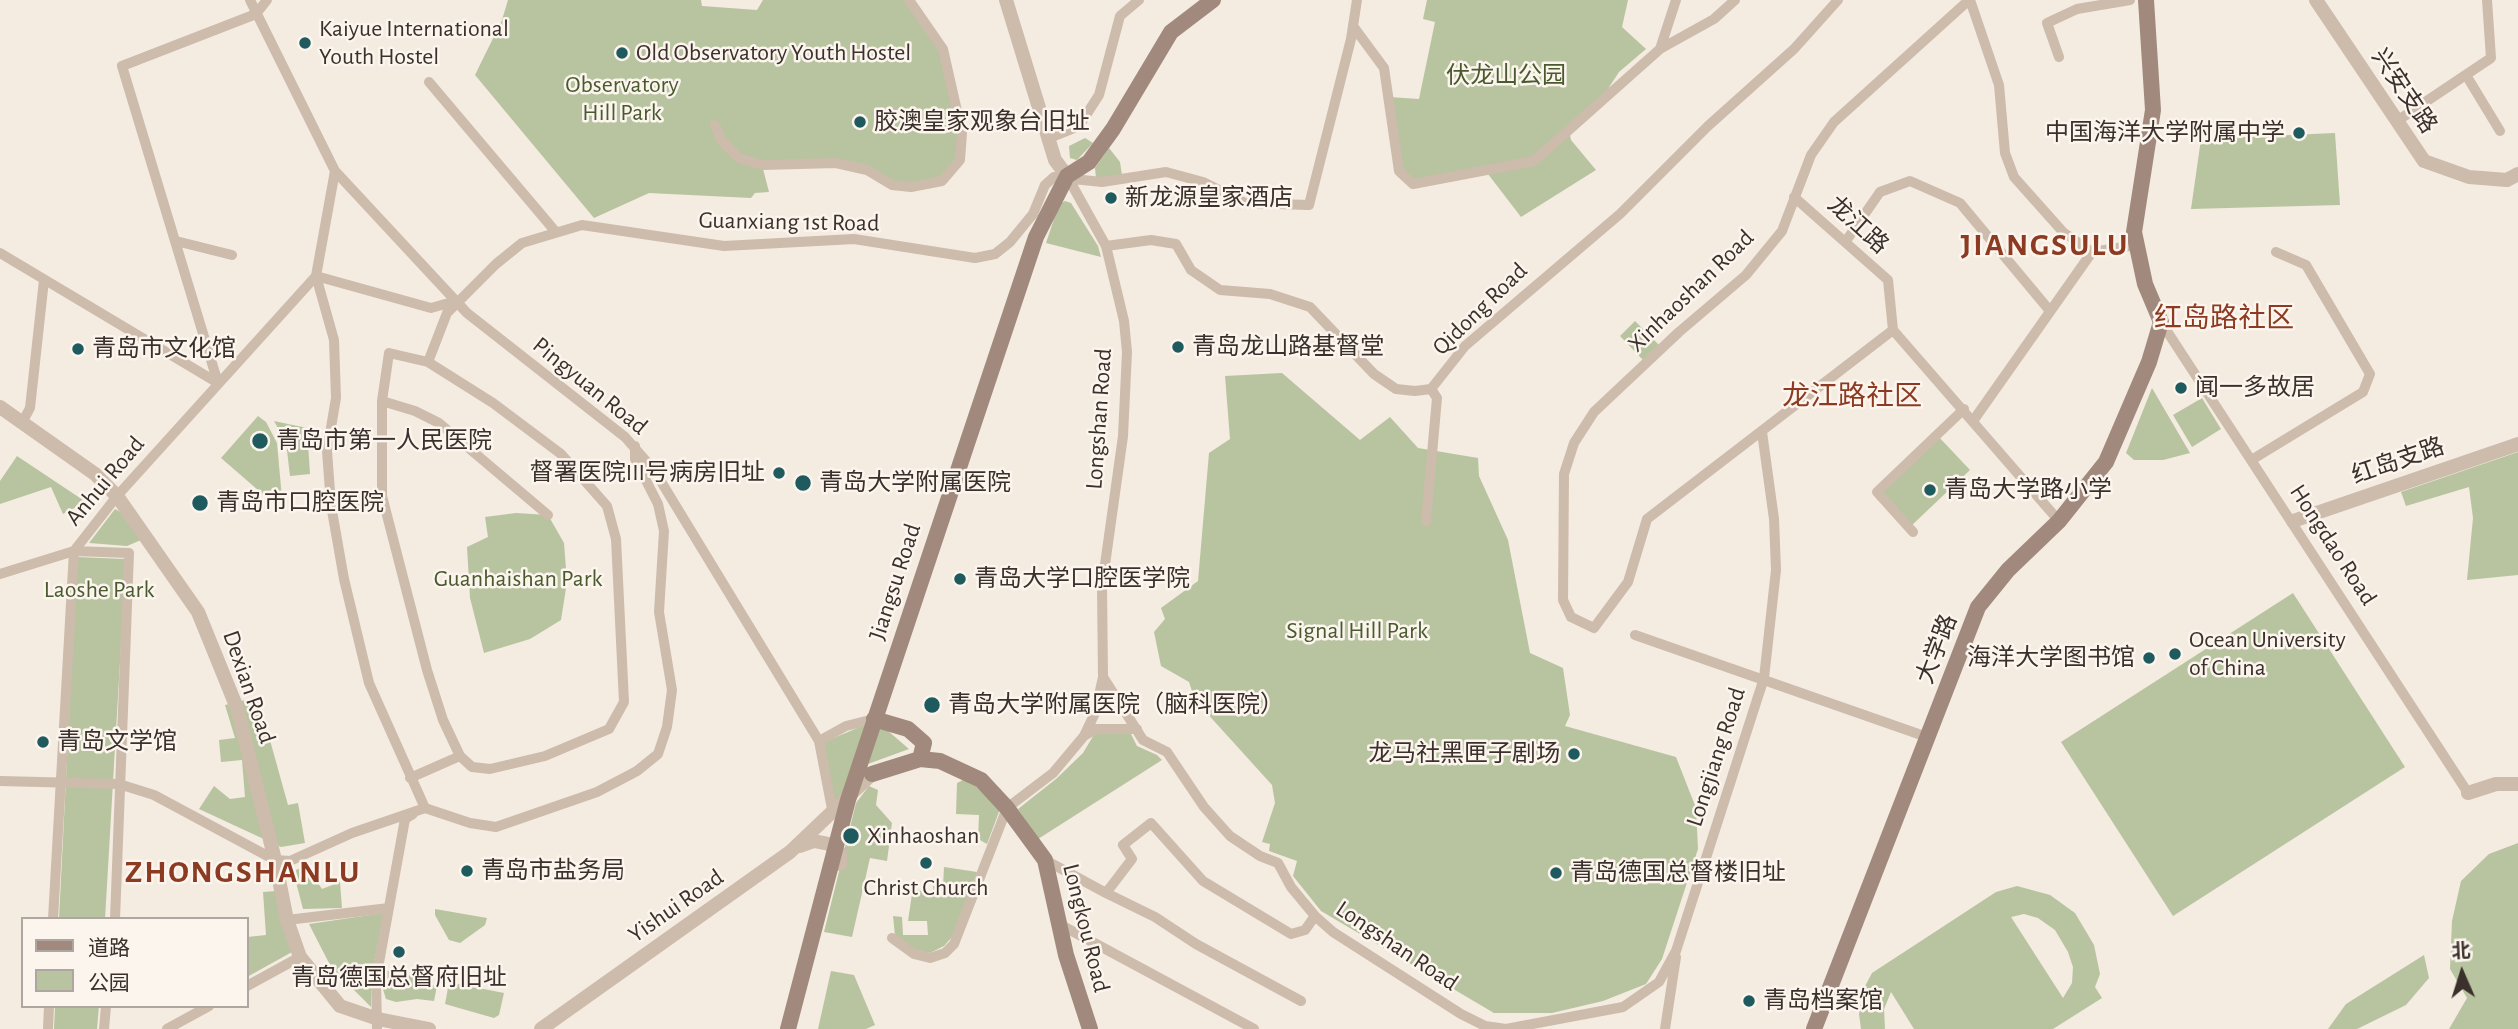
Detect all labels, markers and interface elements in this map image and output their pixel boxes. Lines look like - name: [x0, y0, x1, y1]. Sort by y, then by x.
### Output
- place label: Kaiyue International Youth Hostel: [319, 15, 509, 71]
- marker: Kaiyue International Youth Hostel: [297, 35, 313, 51]
- place label: Old Observatory Youth Hostel: [636, 39, 911, 67]
- street label: 兴安支路: [2365, 43, 2443, 139]
- marker: Old Observatory Youth Hostel: [614, 45, 630, 61]
- park label: 伏龙山公园: [1446, 62, 1566, 90]
- park label: Observatory Hill Park: [565, 71, 679, 127]
- place label: 胶澳皇家观象台旧址: [874, 108, 1090, 136]
- marker: 胶澳皇家观象台旧址: [852, 114, 868, 130]
- place label: 中国海洋大学附属中学: [2045, 119, 2285, 147]
- marker: 中国海洋大学附属中学: [2291, 125, 2307, 141]
- place label: 新龙源皇家酒店: [1125, 184, 1293, 212]
- marker: 新龙源皇家酒店: [1103, 190, 1119, 206]
- street label: 龙江路: [1822, 190, 1894, 260]
- street label: Guanxiang 1st Road: [698, 206, 880, 238]
- street label: Xinhaoshan Road: [1622, 224, 1760, 358]
- district label: JIANGSULU: [1962, 226, 2128, 264]
- street label: Qidong Road: [1427, 257, 1533, 361]
- district label: 红岛路社区: [2154, 302, 2294, 336]
- street label: Pingyuan Road: [527, 331, 653, 441]
- place label: 青岛龙山路基督堂: [1192, 333, 1384, 361]
- place label: 青岛市文化馆: [92, 335, 236, 363]
- marker: 青岛龙山路基督堂: [1170, 339, 1186, 355]
- marker: 青岛市文化馆: [70, 341, 86, 357]
- street label: Longshan Road: [1080, 347, 1118, 491]
- place label: 闻一多故居: [2195, 374, 2315, 402]
- district label: 龙江路社区: [1782, 380, 1922, 414]
- marker: 闻一多故居: [2173, 380, 2189, 396]
- place label: 青岛市第一人民医院: [276, 427, 492, 455]
- street label: Anhui Road: [59, 430, 151, 532]
- marker: 青岛市第一人民医院: [250, 431, 270, 451]
- street label: 红岛支路: [2348, 432, 2448, 490]
- place label: 督署医院III号病房旧址: [530, 459, 765, 487]
- marker: 督署医院III号病房旧址: [771, 465, 787, 481]
- place label: 青岛大学附属医院: [819, 469, 1011, 497]
- marker: 青岛大学附属医院: [793, 473, 813, 493]
- place label: 青岛大学路小学: [1944, 476, 2112, 504]
- street label: Hongdao Road: [2283, 479, 2383, 611]
- marker: 青岛大学路小学: [1922, 482, 1938, 498]
- place label: 青岛市口腔医院: [216, 489, 384, 517]
- marker: 青岛市口腔医院: [190, 493, 210, 513]
- street label: Jiangsu Road: [863, 520, 927, 644]
- park label: Guanhaishan Park: [434, 565, 602, 593]
- place label: 青岛大学口腔医学院: [974, 565, 1190, 593]
- marker: 青岛大学口腔医学院: [952, 571, 968, 587]
- park label: Laoshe Park: [44, 576, 154, 604]
- street label: 大学路: [1911, 610, 1963, 688]
- park label: Signal Hill Park: [1286, 617, 1428, 645]
- place label: Ocean University of China: [2189, 626, 2346, 682]
- street label: Dexian Road: [216, 627, 282, 747]
- place label: 海洋大学图书馆: [1967, 644, 2135, 672]
- marker: Ocean University of China: [2167, 646, 2183, 662]
- marker: 海洋大学图书馆: [2141, 650, 2157, 666]
- street label: Longjiang Road: [1680, 684, 1752, 830]
- place label: 青岛大学附属医院（脑科医院）: [948, 691, 1284, 719]
- marker: 青岛大学附属医院（脑科医院）: [922, 695, 942, 715]
- place label: 青岛文学馆: [57, 728, 177, 756]
- marker: 青岛文学馆: [35, 734, 51, 750]
- place label: 龙马社黑匣子剧场: [1368, 740, 1560, 768]
- marker: 龙马社黑匣子剧场: [1566, 746, 1582, 762]
- place label: Xinhaoshan: [867, 822, 979, 850]
- marker: Xinhaoshan: [841, 826, 861, 846]
- district label: ZHONGSHANLU: [126, 853, 360, 891]
- marker: Christ Church: [918, 855, 934, 871]
- place label: 青岛市盐务局: [481, 857, 625, 885]
- place label: 青岛德国总督楼旧址: [1570, 859, 1786, 887]
- street label: Longkou Road: [1056, 861, 1116, 995]
- marker: 青岛市盐务局: [459, 863, 475, 879]
- street label: Yishui Road: [623, 863, 729, 949]
- marker: 青岛德国总督楼旧址: [1548, 865, 1564, 881]
- place label: Christ Church: [863, 874, 989, 902]
- street label: Longshan Road: [1330, 894, 1464, 998]
- legend: [21, 917, 248, 1008]
- text: 道路: [88, 938, 130, 959]
- north arrow: [2427, 938, 2497, 1008]
- text: 北: [2451, 942, 2471, 962]
- marker: 青岛德国总督府旧址: [391, 944, 407, 960]
- place label: 青岛德国总督府旧址: [291, 964, 507, 992]
- text: 公园: [88, 973, 130, 994]
- place label: 青岛档案馆: [1763, 987, 1883, 1015]
- marker: 青岛档案馆: [1741, 993, 1757, 1009]

